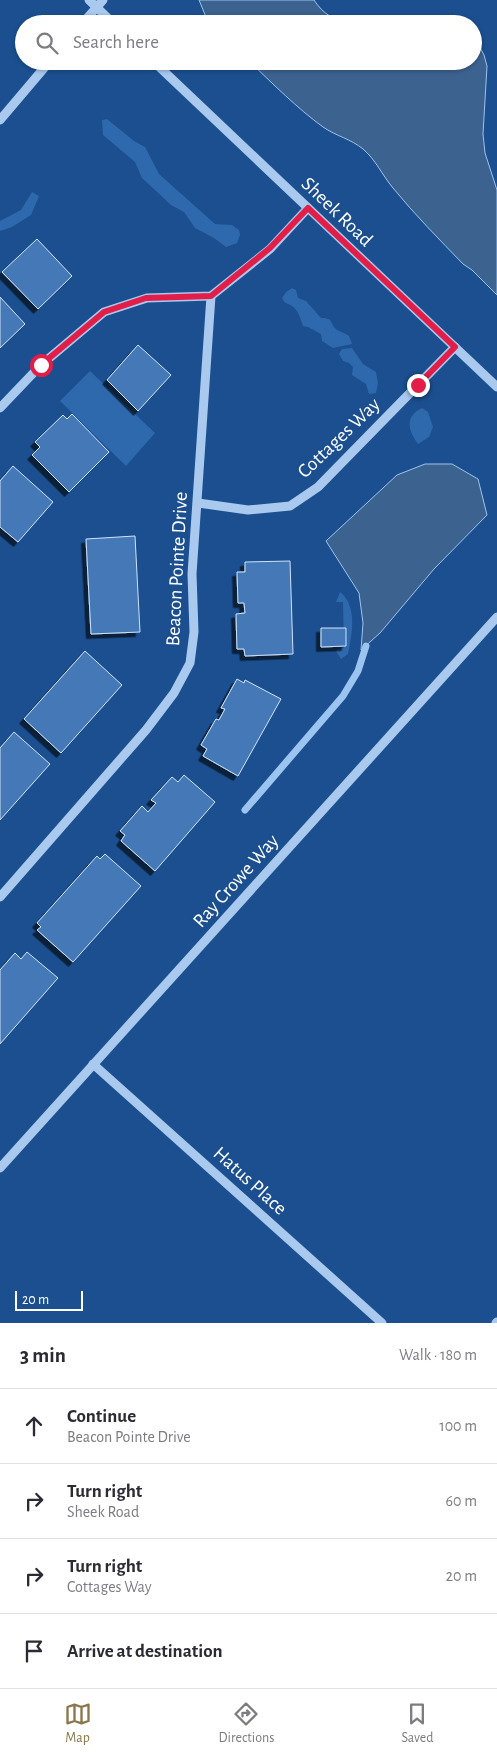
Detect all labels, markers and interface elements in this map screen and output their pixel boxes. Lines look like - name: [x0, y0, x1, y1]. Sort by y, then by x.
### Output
- search box: [15, 15, 482, 70]
- icon: search: [33, 29, 61, 57]
- text: Search here: [73, 33, 159, 52]
- street label: Sheek Road: [298, 173, 376, 251]
- route start: [30, 354, 53, 377]
- route end: [407, 374, 430, 397]
- street label: Cottages Way: [294, 394, 384, 482]
- street label: Beacon Pointe Drive: [163, 491, 191, 647]
- street label: Ray Crowe Way: [189, 830, 283, 931]
- street label: Hatus Place: [209, 1143, 291, 1219]
- scale bar: [15, 1288, 82, 1311]
- text: 20 m: [22, 1293, 49, 1307]
- text: 3 min: [20, 1345, 66, 1366]
- text: Walk · 180 m: [399, 1347, 477, 1363]
- text: Continue: [67, 1407, 136, 1426]
- icon: ahead: [20, 1412, 48, 1440]
- text: 100 m: [439, 1418, 477, 1434]
- text: Beacon Pointe Drive: [67, 1429, 191, 1445]
- text: Turn right: [67, 1482, 142, 1501]
- icon: right: [20, 1487, 48, 1515]
- text: 60 m: [446, 1493, 477, 1509]
- text: Sheek Road: [67, 1504, 139, 1520]
- text: Turn right: [67, 1557, 142, 1576]
- icon: right: [20, 1562, 48, 1590]
- text: 20 m: [446, 1568, 477, 1584]
- text: Cottages Way: [67, 1579, 152, 1595]
- icon: arrive: [20, 1637, 48, 1665]
- text: Arrive at destination: [67, 1642, 223, 1661]
- tab: Map: [64, 1700, 92, 1747]
- tab: Directions: [219, 1700, 274, 1747]
- tab: Saved: [401, 1700, 433, 1747]

